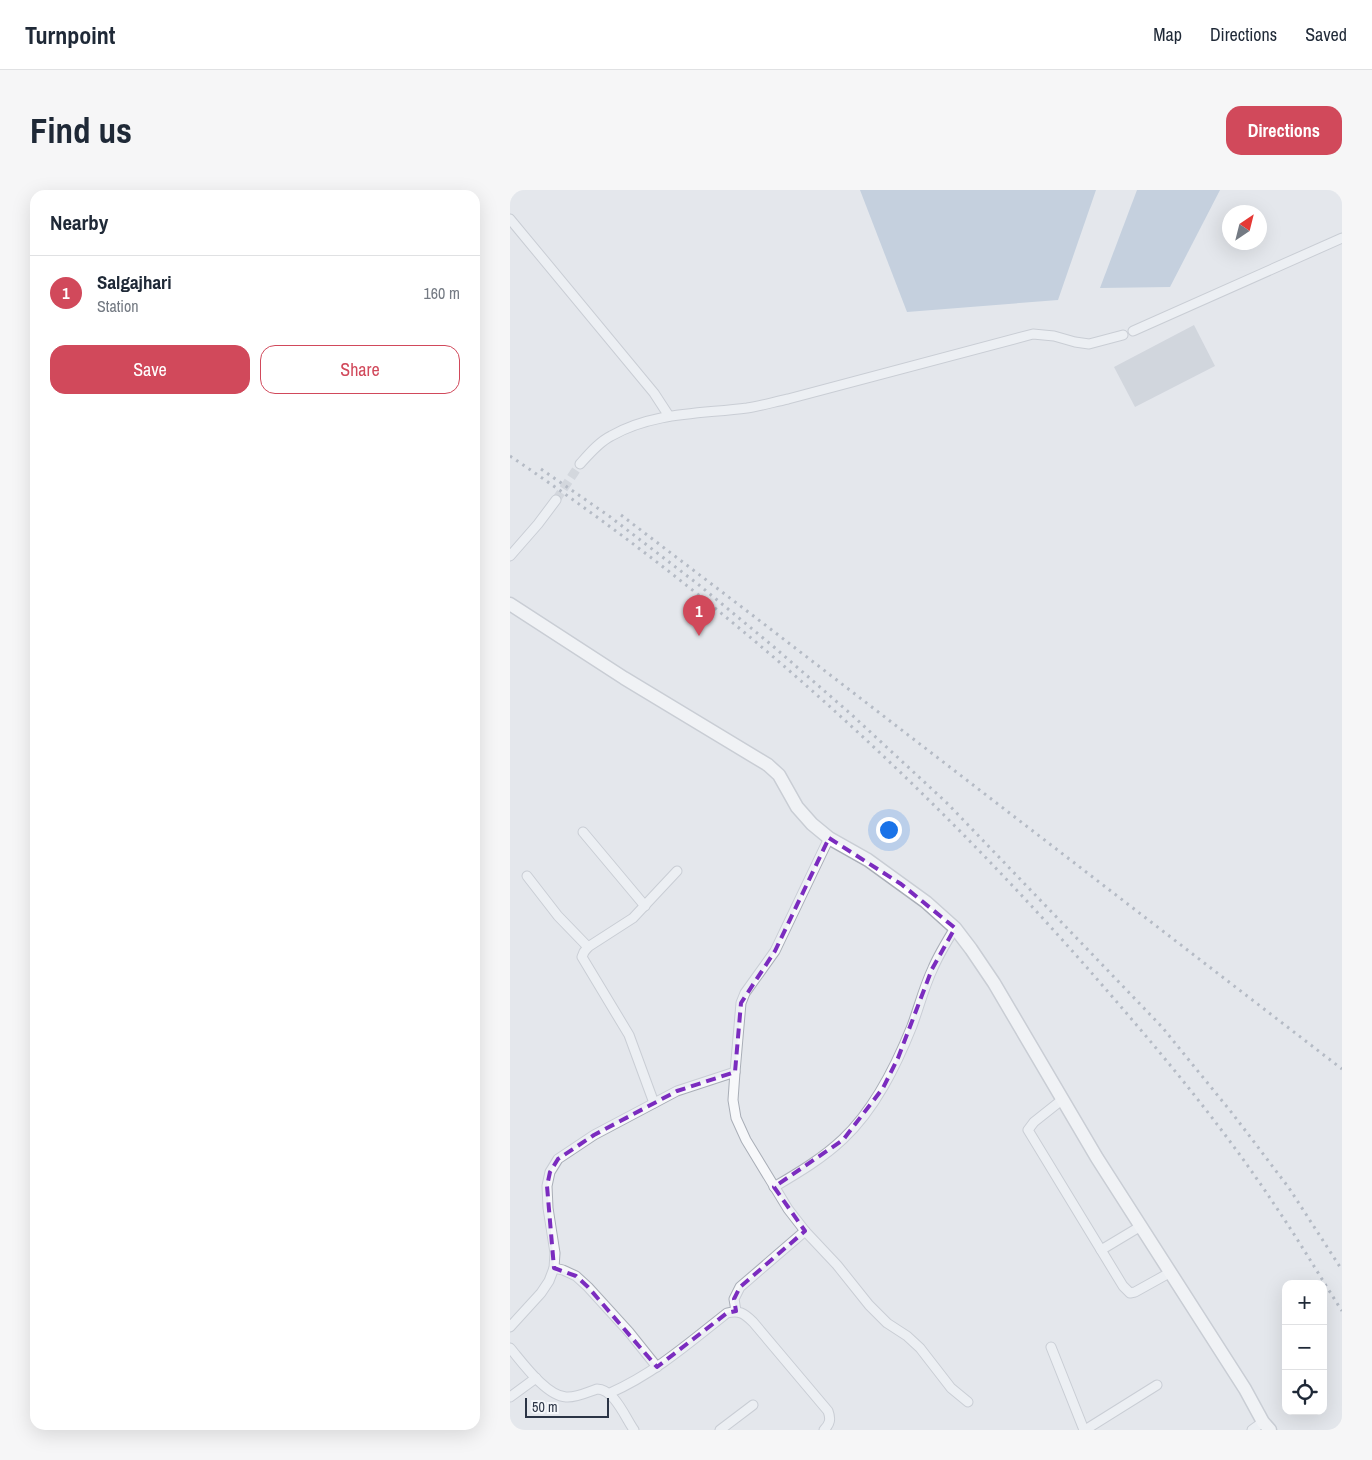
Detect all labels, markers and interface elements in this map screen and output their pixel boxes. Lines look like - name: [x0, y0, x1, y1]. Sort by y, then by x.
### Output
- text: Turnpoint: [25, 19, 115, 51]
- text: Map: [1153, 22, 1182, 47]
- text: Directions: [1210, 22, 1277, 47]
- text: Saved: [1305, 22, 1347, 47]
- button: Directions: [1226, 106, 1342, 155]
- text: Find us: [30, 107, 132, 154]
- north arrow: [1222, 205, 1267, 250]
- text: Nearby: [50, 208, 108, 237]
- text: Salgajhari: [97, 269, 171, 295]
- text: 1: [62, 282, 70, 304]
- text: 160 m: [424, 282, 460, 304]
- text: Station: [97, 295, 139, 317]
- button: Save: [50, 345, 250, 394]
- button: Share: [260, 345, 460, 394]
- pin: 1: [683, 595, 715, 636]
- your location: [876, 817, 902, 843]
- map controls: [1282, 1280, 1327, 1415]
- button: +: [1282, 1280, 1327, 1325]
- button: −: [1282, 1325, 1327, 1370]
- button: locate: [1282, 1370, 1327, 1415]
- scale bar: [525, 1395, 609, 1418]
- text: 50 m: [532, 1398, 558, 1416]

